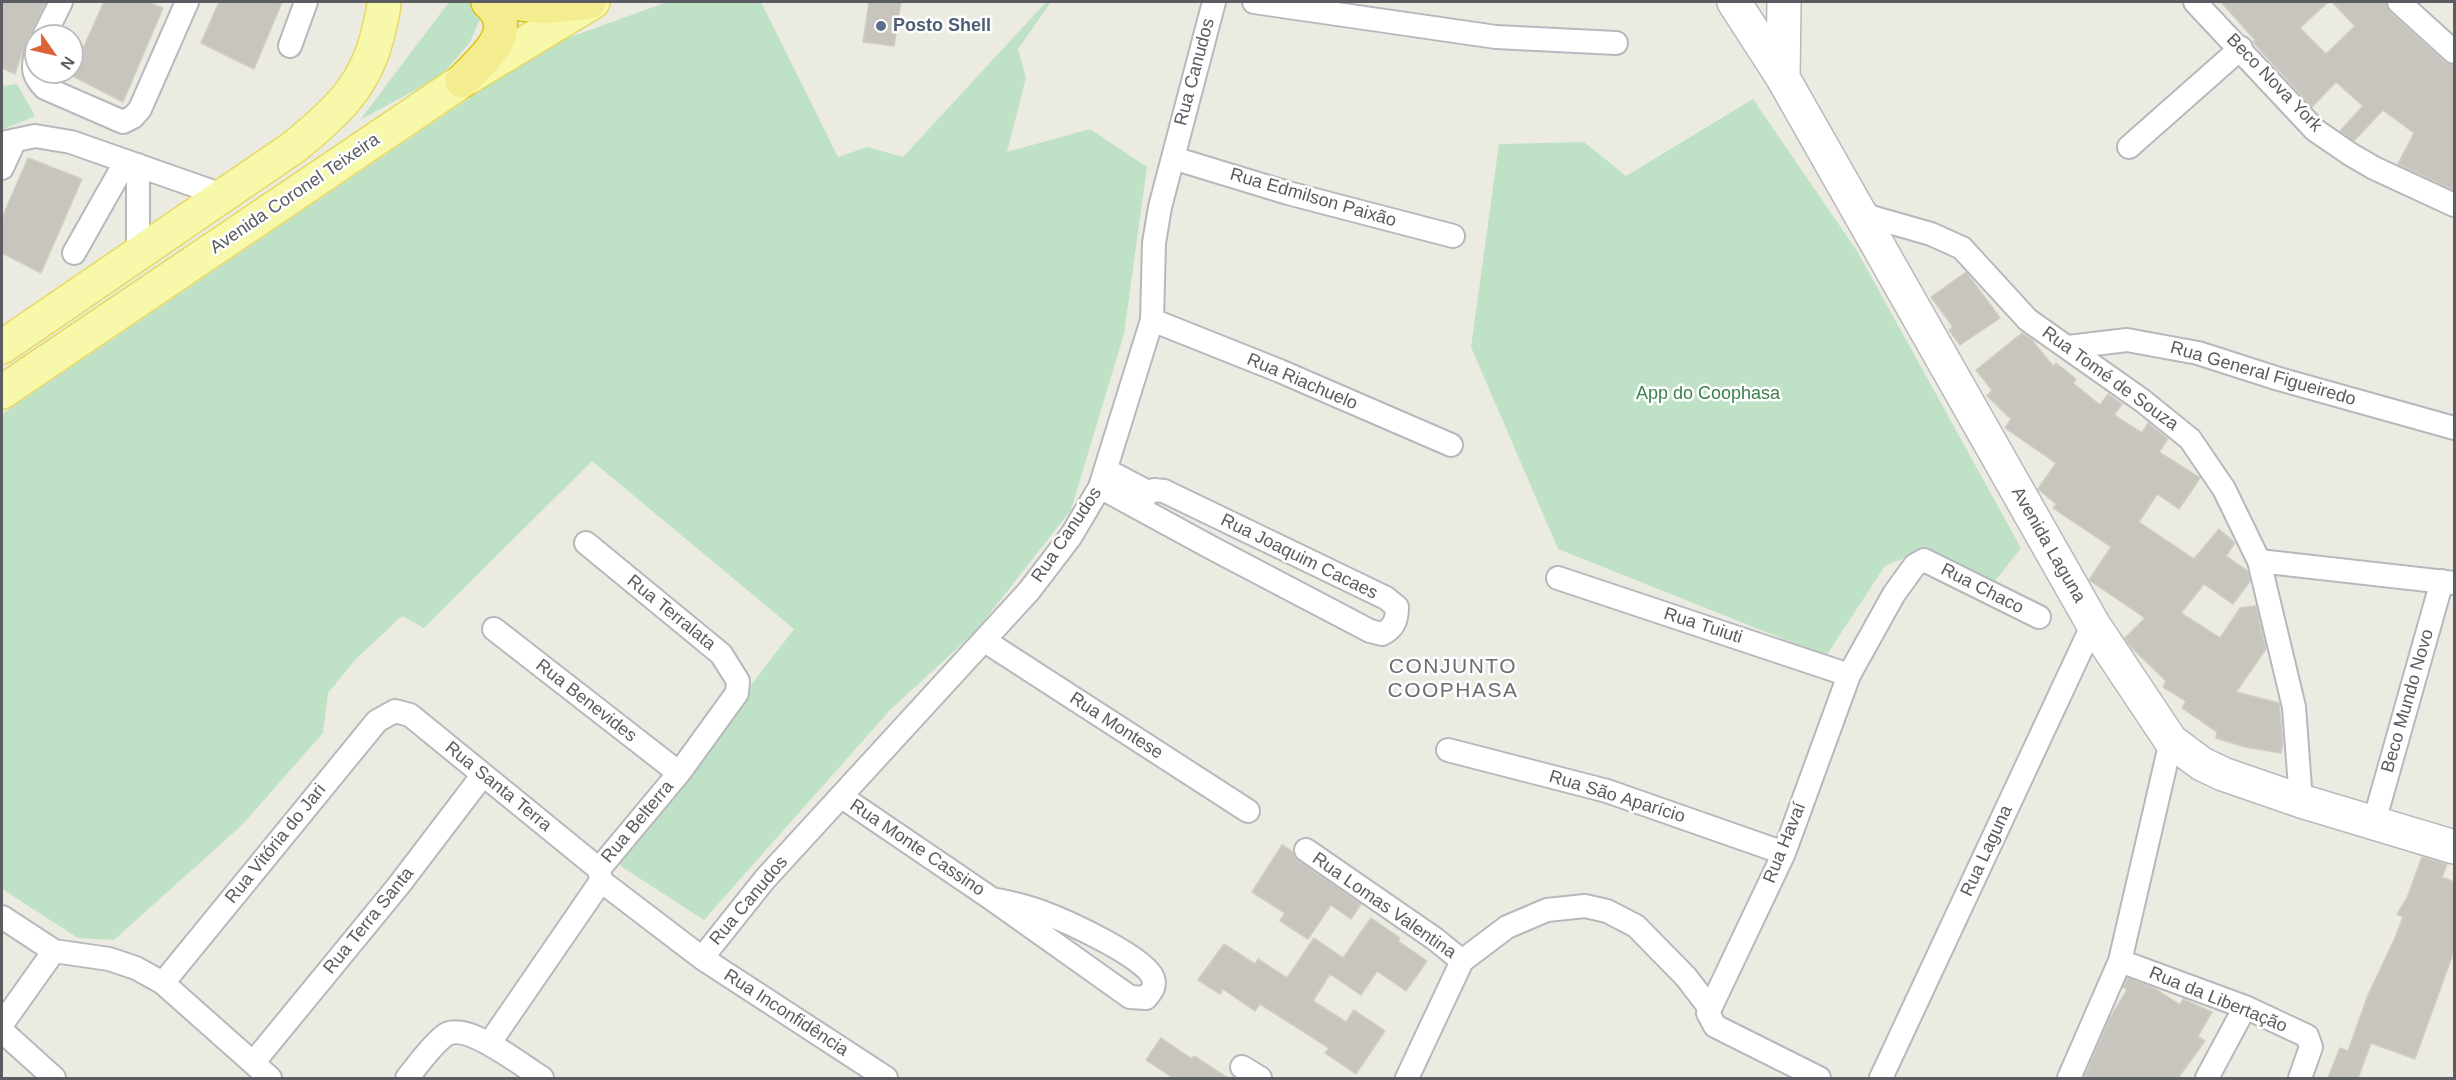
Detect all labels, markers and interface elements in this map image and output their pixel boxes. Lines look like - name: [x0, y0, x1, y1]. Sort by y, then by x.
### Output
- place label: Posto Shell: [893, 15, 991, 37]
- street label: Rua Canudos: [1170, 16, 1220, 128]
- marker: Posto Shell: [874, 19, 888, 33]
- north arrow: [24, 24, 84, 84]
- street label: Beco Nova York: [2222, 29, 2326, 137]
- text: N: [57, 54, 78, 73]
- street label: Avenida Coronel Teixeira: [206, 129, 384, 259]
- street label: Rua Edmilson Paixão: [1227, 164, 1399, 232]
- street label: Rua Tomé de Souza: [2038, 322, 2182, 436]
- street label: Rua General Figueiredo: [2168, 337, 2358, 411]
- street label: Rua Riachuelo: [1243, 349, 1361, 415]
- park label: App do Coophasa: [1636, 383, 1780, 405]
- street label: Rua Canudos: [1027, 483, 1107, 587]
- street label: Avenida Laguna: [2006, 483, 2090, 607]
- street label: Rua Joaquim Cacaes: [1217, 510, 1381, 604]
- street label: Rua Chaco: [1937, 559, 2027, 619]
- street label: Rua Terralata: [622, 571, 720, 655]
- street label: Rua Tuiuti: [1661, 603, 1745, 649]
- street label: Beco Mundo Novo: [2377, 627, 2439, 775]
- district label: CONJUNTO COOPHASA: [1387, 654, 1519, 704]
- street label: Rua Benevides: [531, 655, 641, 747]
- street label: Rua Montese: [1065, 688, 1167, 764]
- street label: Rua Santa Terra: [440, 737, 556, 837]
- street label: Rua São Aparício: [1546, 766, 1688, 828]
- street label: Rua Belterra: [597, 776, 679, 868]
- street label: Rua Vitória do Jari: [221, 780, 331, 908]
- street label: Rua Monte Cassino: [845, 795, 989, 901]
- street label: Rua Havaí: [1759, 800, 1811, 886]
- street label: Rua Laguna: [1956, 802, 2018, 900]
- street label: Rua Lomas Valentina: [1308, 848, 1460, 964]
- street label: Rua Canudos: [705, 852, 793, 950]
- street label: Rua Terra Santa: [319, 863, 419, 979]
- street label: Rua da Libertação: [2146, 962, 2290, 1038]
- street label: Rua Inconfidência: [720, 965, 852, 1061]

